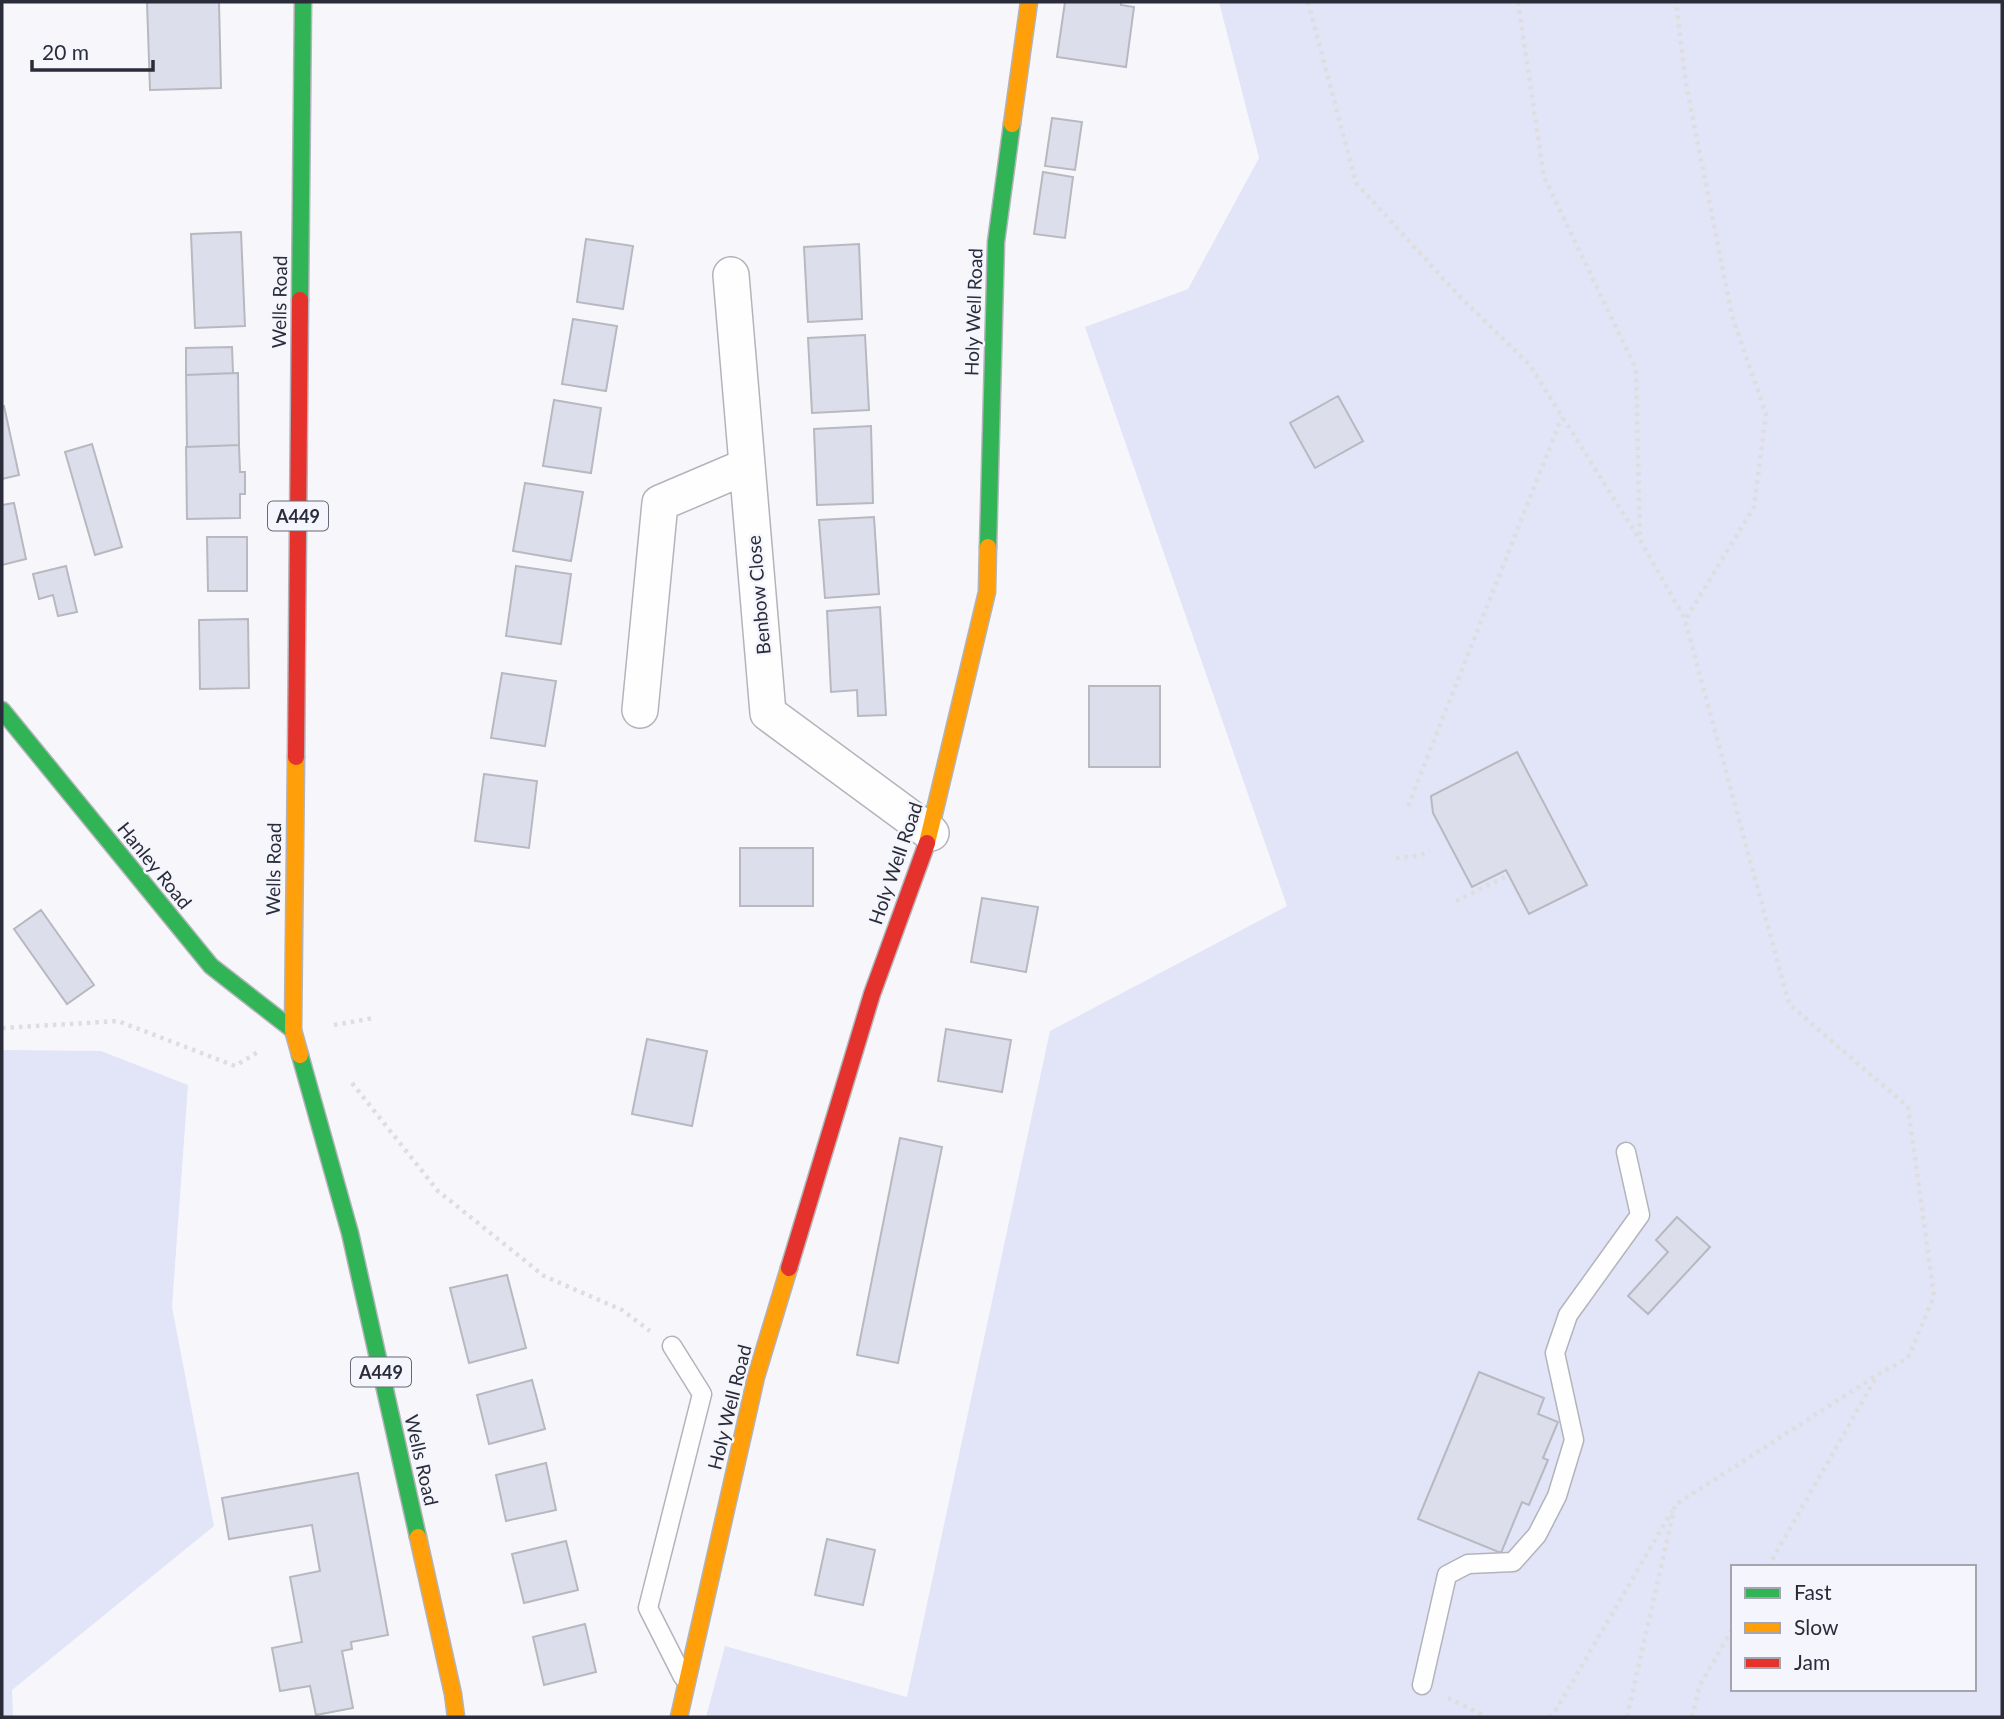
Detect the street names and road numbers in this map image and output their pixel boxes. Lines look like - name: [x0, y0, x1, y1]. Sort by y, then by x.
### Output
- street label: Holy Well Road: [959, 248, 987, 376]
- street label: Wells Road: [267, 255, 291, 349]
- road number: A449: [268, 502, 328, 530]
- street label: Benbow Close: [741, 534, 775, 656]
- street label: Holy Well Road: [863, 799, 927, 927]
- street label: Hanley Road: [113, 817, 197, 913]
- street label: Wells Road: [261, 822, 285, 916]
- street label: Holy Well Road: [702, 1342, 756, 1472]
- road number: A449: [351, 1358, 411, 1386]
- street label: Wells Road: [400, 1412, 444, 1508]

